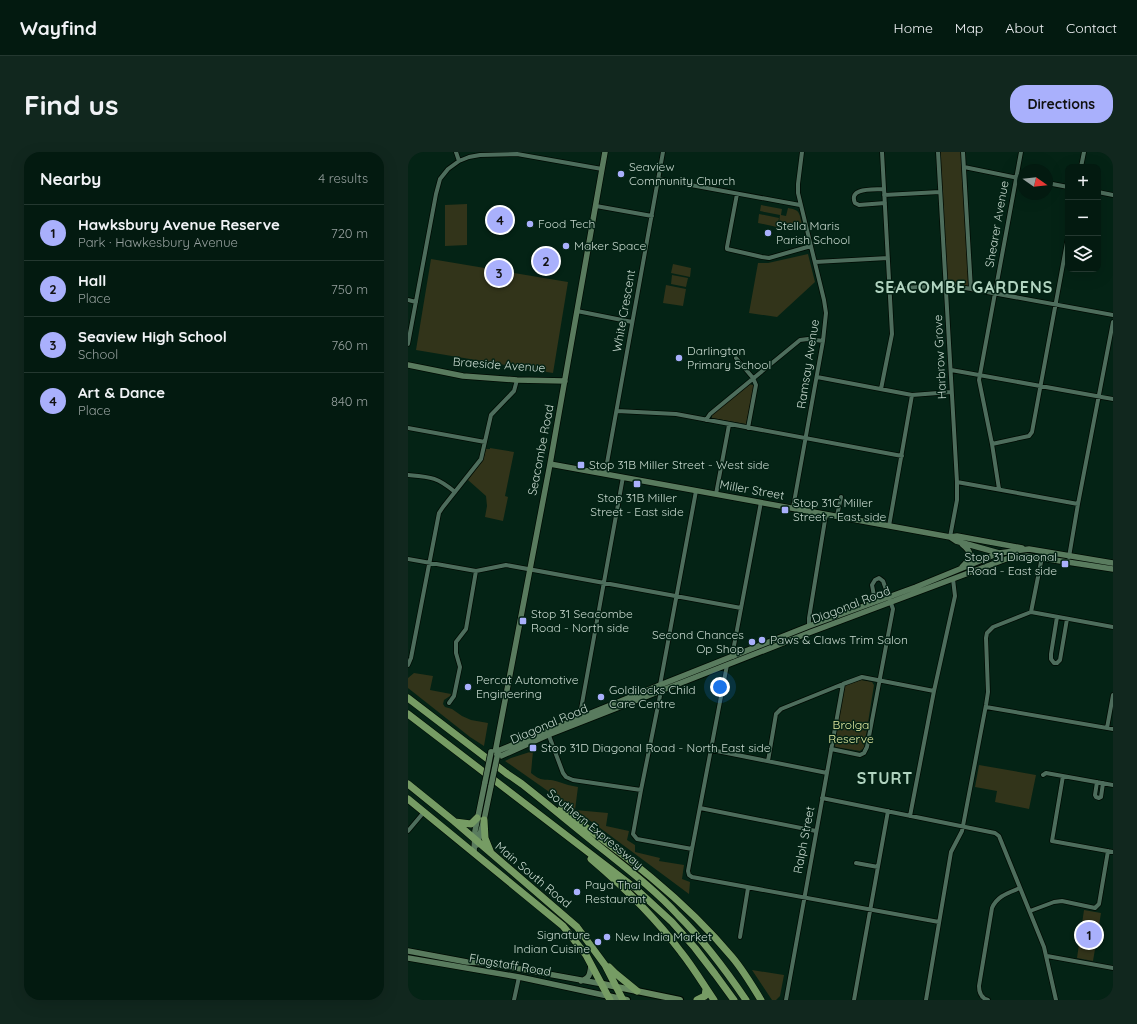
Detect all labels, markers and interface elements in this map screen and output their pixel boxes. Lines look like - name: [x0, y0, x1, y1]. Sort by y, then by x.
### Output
- text: Wayfind: [20, 16, 97, 40]
- text: Home: [894, 19, 933, 37]
- text: Map: [955, 19, 983, 37]
- text: About: [1005, 19, 1044, 37]
- text: Contact: [1066, 19, 1117, 37]
- button: Directions: [1010, 85, 1113, 123]
- text: Find us: [24, 87, 118, 122]
- place label: Seaview Community Church: [629, 159, 735, 188]
- north arrow: [1017, 164, 1053, 200]
- map controls: [1065, 164, 1101, 272]
- button: +: [1065, 164, 1101, 200]
- text: Nearby: [40, 168, 101, 189]
- marker: Seaview Community Church: [616, 169, 626, 179]
- text: 4 results: [318, 170, 368, 186]
- street label: Shearer Avenue: [982, 179, 1012, 268]
- button: −: [1065, 200, 1101, 236]
- pin: 4: [487, 205, 513, 235]
- text: Hawksbury Avenue Reserve: [78, 215, 280, 234]
- place label: Food Tech: [538, 216, 595, 231]
- place label: Stella Maris Parish School: [776, 218, 850, 247]
- marker: Food Tech: [525, 219, 535, 229]
- text: 1: [50, 225, 56, 241]
- text: 720 m: [331, 225, 368, 241]
- marker: Stella Maris Parish School: [763, 228, 773, 238]
- text: Park · Hawkesbury Avenue: [78, 234, 238, 250]
- button: layers: [1065, 236, 1101, 272]
- place label: Maker Space: [574, 238, 647, 253]
- marker: Maker Space: [561, 241, 571, 251]
- pin: 2: [533, 246, 559, 276]
- pin: 3: [486, 258, 512, 288]
- street label: White Crescent: [609, 268, 638, 353]
- text: Hall: [78, 271, 106, 290]
- district label: SEACOMBE GARDENS: [875, 277, 1053, 297]
- text: 2: [49, 281, 57, 297]
- text: 750 m: [331, 281, 368, 297]
- text: Place: [78, 290, 111, 306]
- street label: Harbrow Grove: [930, 314, 949, 400]
- street label: Ramsay Avenue: [793, 318, 822, 410]
- text: Seaview High School: [78, 327, 227, 346]
- text: 3: [50, 337, 56, 353]
- text: 760 m: [332, 337, 368, 353]
- place label: Darlington Primary School: [687, 343, 771, 372]
- text: School: [78, 346, 118, 362]
- marker: Darlington Primary School: [674, 353, 684, 363]
- street label: Braeside Avenue: [452, 354, 546, 375]
- text: Art & Dance: [78, 383, 165, 402]
- text: 4: [49, 393, 57, 409]
- text: 840 m: [331, 393, 368, 409]
- text: Place: [78, 402, 111, 418]
- street label: Seacombe Road: [524, 403, 557, 497]
- place label: Stop 31B Miller Street - West side: [589, 457, 770, 472]
- marker: Stop 31B Miller Street - West side: [576, 460, 586, 470]
- street label: Miller Street: [719, 476, 786, 503]
- marker: Stop 31B Miller Street - East side: [632, 479, 642, 489]
- place label: Stop 31B Miller Street - East side: [590, 490, 684, 519]
- place label: Stop 31C Miller Street - East side: [793, 495, 887, 524]
- marker: Stop 31C Miller Street - East side: [780, 505, 790, 515]
- place label: Stop 31 Diagonal Road - East side: [965, 549, 1057, 578]
- marker: Stop 31 Diagonal Road - East side: [1060, 559, 1070, 569]
- street label: Diagonal Road: [809, 583, 892, 626]
- place label: Stop 31 Seacombe Road - North side: [531, 606, 633, 635]
- marker: Stop 31 Seacombe Road - North side: [518, 616, 528, 626]
- place label: Second Chances Op Shop: [652, 627, 744, 656]
- place label: Paws & Claws Trim Salon: [770, 632, 908, 647]
- marker: Paws & Claws Trim Salon: [757, 635, 767, 645]
- marker: Second Chances Op Shop: [747, 637, 757, 647]
- place label: Percat Automotive Engineering: [476, 672, 579, 701]
- your location: [710, 677, 730, 697]
- marker: Percat Automotive Engineering: [463, 682, 473, 692]
- place label: Goldilocks Child Care Centre: [609, 682, 696, 711]
- marker: Goldilocks Child Care Centre: [596, 692, 606, 702]
- street label: Diagonal Road: [508, 700, 590, 747]
- park label: Brolga Reserve: [828, 717, 874, 746]
- place label: Stop 31D Diagonal Road - North East side: [541, 740, 771, 755]
- marker: Stop 31D Diagonal Road - North East side: [528, 743, 538, 753]
- district label: STURT: [857, 768, 913, 788]
- street label: Southern Expressway: [544, 785, 646, 872]
- street label: Ralph Street: [790, 805, 817, 875]
- street label: Main South Road: [492, 838, 574, 911]
- place label: Paya Thai Restaurant: [585, 877, 646, 906]
- marker: Paya Thai Restaurant: [572, 887, 582, 897]
- pin: 1: [1076, 920, 1102, 950]
- place label: Signature Indian Cuisine: [514, 927, 590, 956]
- place label: New India Market: [615, 929, 712, 944]
- marker: New India Market: [602, 932, 612, 942]
- marker: Signature Indian Cuisine: [593, 937, 603, 947]
- street label: Flagstaff Road: [468, 950, 552, 979]

